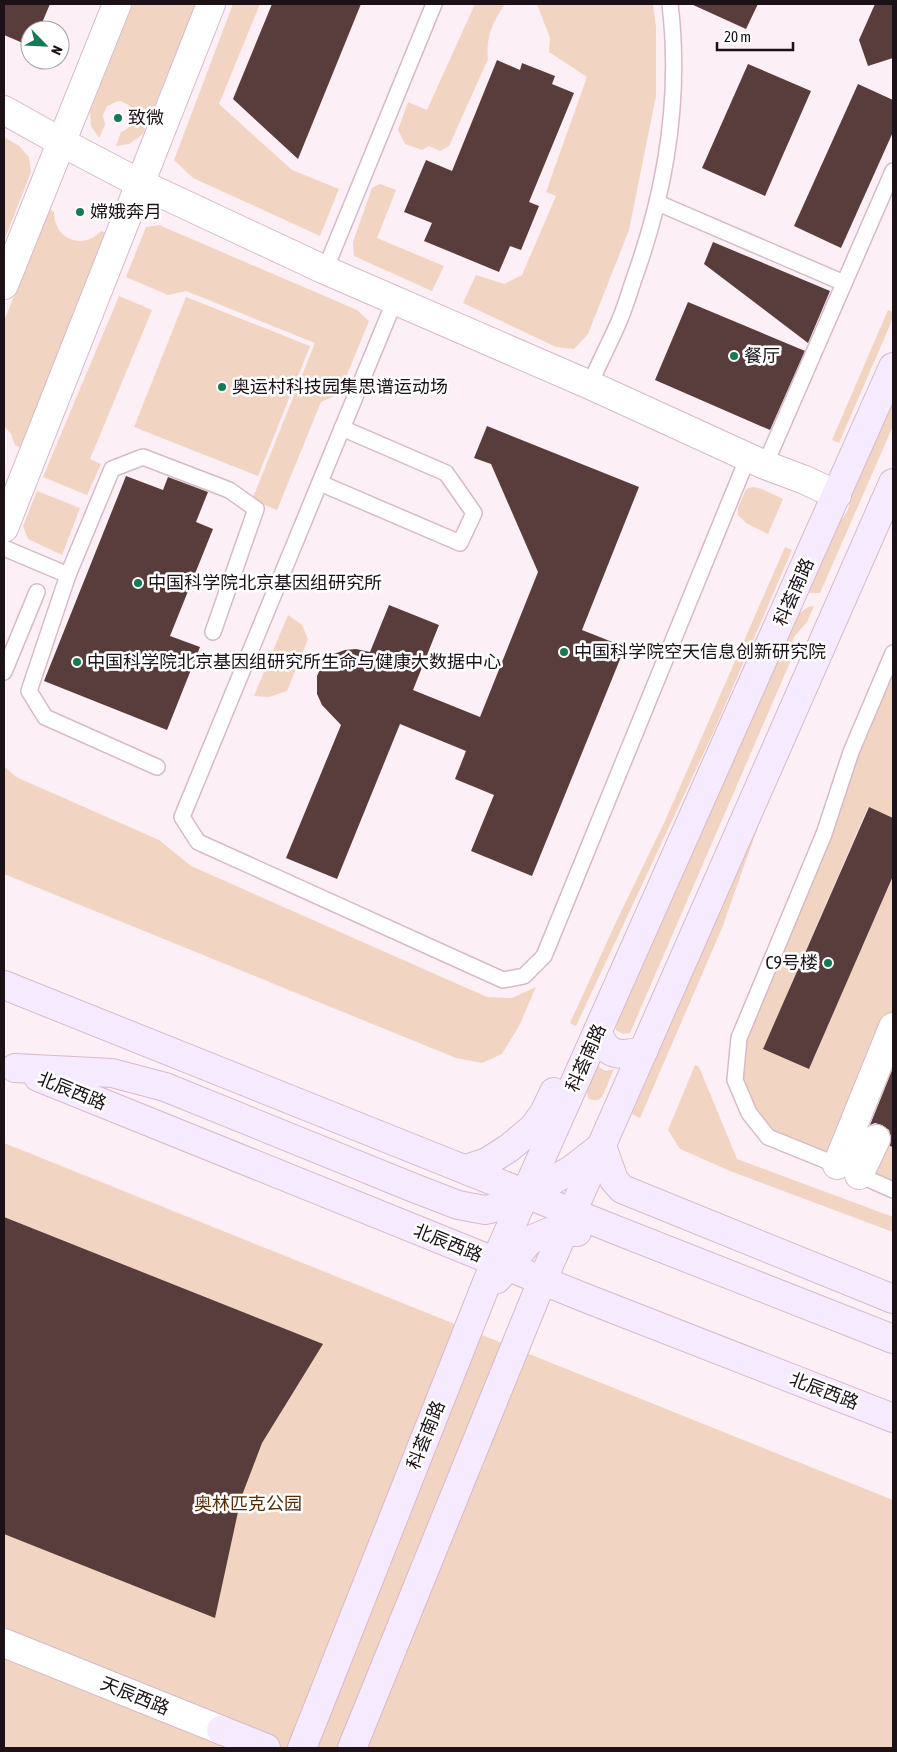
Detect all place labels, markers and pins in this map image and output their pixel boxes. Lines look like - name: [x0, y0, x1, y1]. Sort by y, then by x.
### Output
- place label: 致微: [128, 107, 164, 128]
- marker: 致微: [112, 112, 124, 124]
- place label: 嫦娥奔月: [90, 201, 162, 222]
- marker: 嫦娥奔月: [74, 206, 86, 218]
- place label: 餐厅: [744, 345, 780, 366]
- marker: 餐厅: [728, 350, 740, 362]
- place label: 奥运村科技园集思谱运动场: [232, 376, 448, 397]
- marker: 奥运村科技园集思谱运动场: [216, 381, 228, 393]
- place label: 中国科学院北京基因组研究所: [148, 572, 382, 593]
- marker: 中国科学院北京基因组研究所: [132, 577, 144, 589]
- place label: 中国科学院空天信息创新研究院: [574, 641, 826, 662]
- marker: 中国科学院空天信息创新研究院: [558, 646, 570, 658]
- place label: 中国科学院北京基因组研究所生命与健康大数据中心: [87, 651, 501, 672]
- marker: 中国科学院北京基因组研究所生命与健康大数据中心: [71, 656, 83, 668]
- place label: C9号楼: [765, 952, 818, 973]
- marker: C9号楼: [822, 957, 834, 969]

